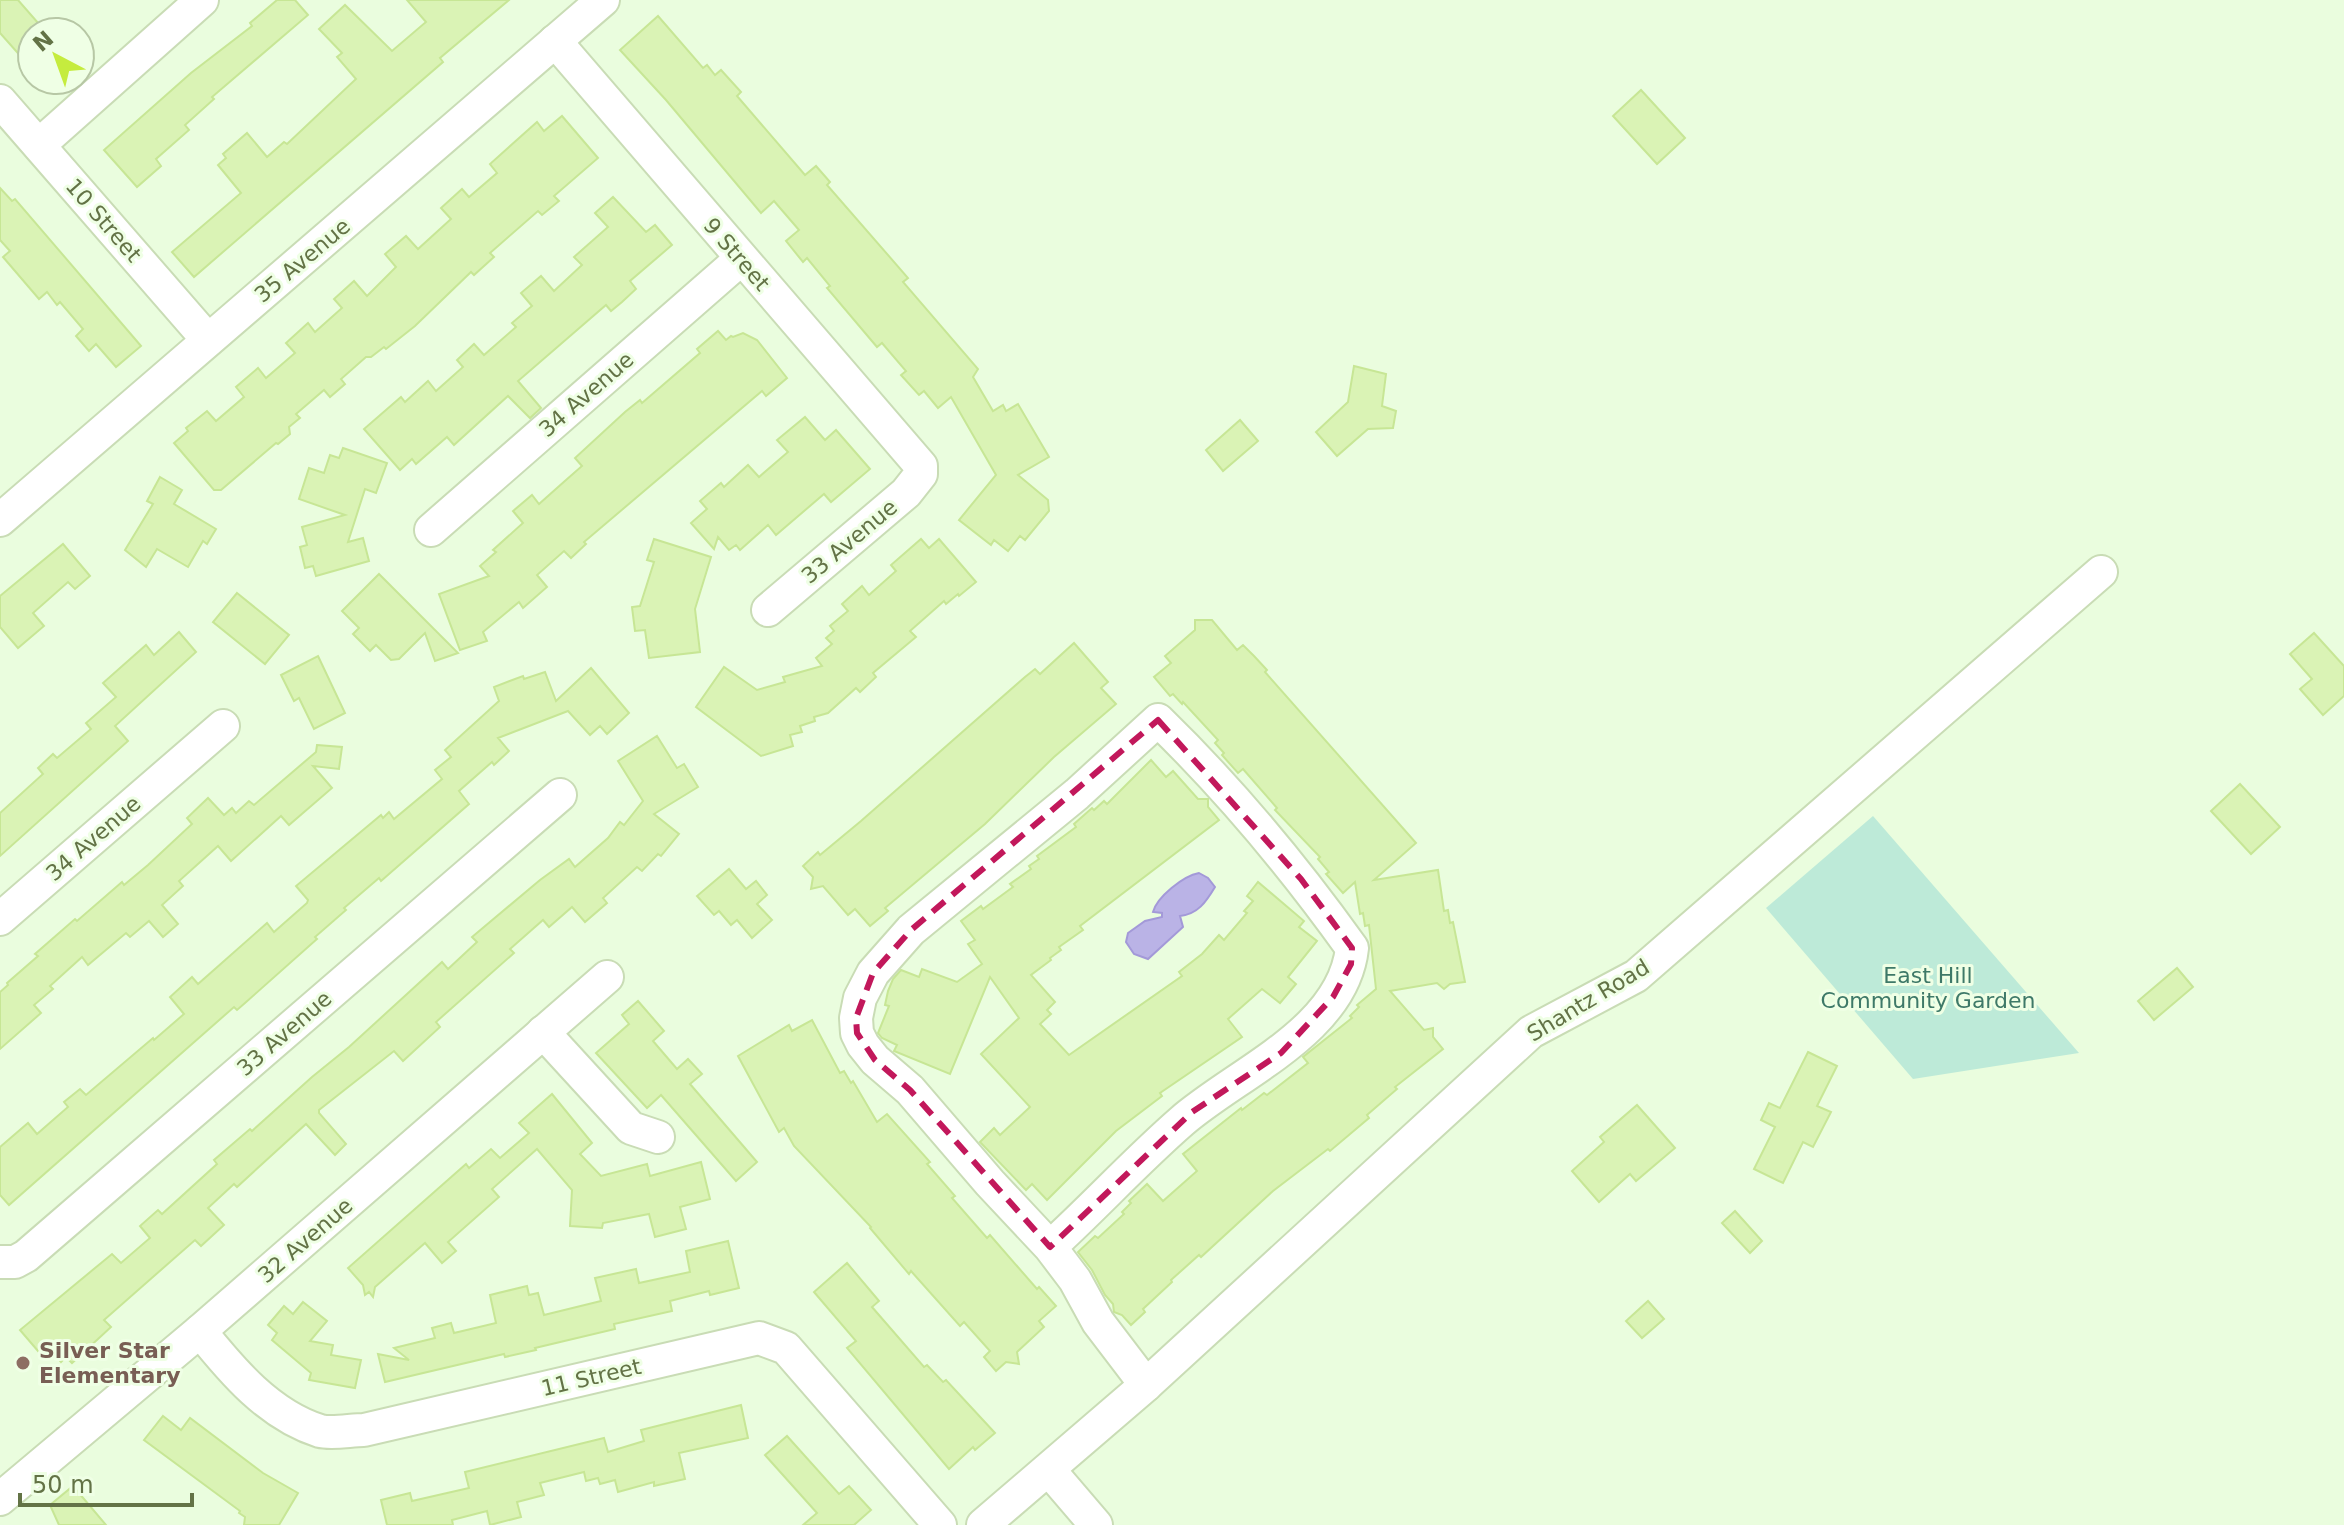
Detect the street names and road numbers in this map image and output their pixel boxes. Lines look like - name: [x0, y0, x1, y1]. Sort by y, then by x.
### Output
- street label: 10 Street: [61, 174, 147, 267]
- street label: 35 Avenue: [250, 213, 355, 307]
- street label: 9 Street: [698, 213, 775, 296]
- street label: 34 Avenue: [534, 347, 639, 442]
- street label: 33 Avenue: [797, 494, 902, 588]
- street label: 34 Avenue: [41, 791, 146, 886]
- street label: Shantz Road: [1523, 954, 1654, 1047]
- street label: 33 Avenue: [232, 986, 337, 1081]
- street label: 32 Avenue: [253, 1193, 358, 1288]
- street label: 11 Street: [539, 1354, 644, 1401]

